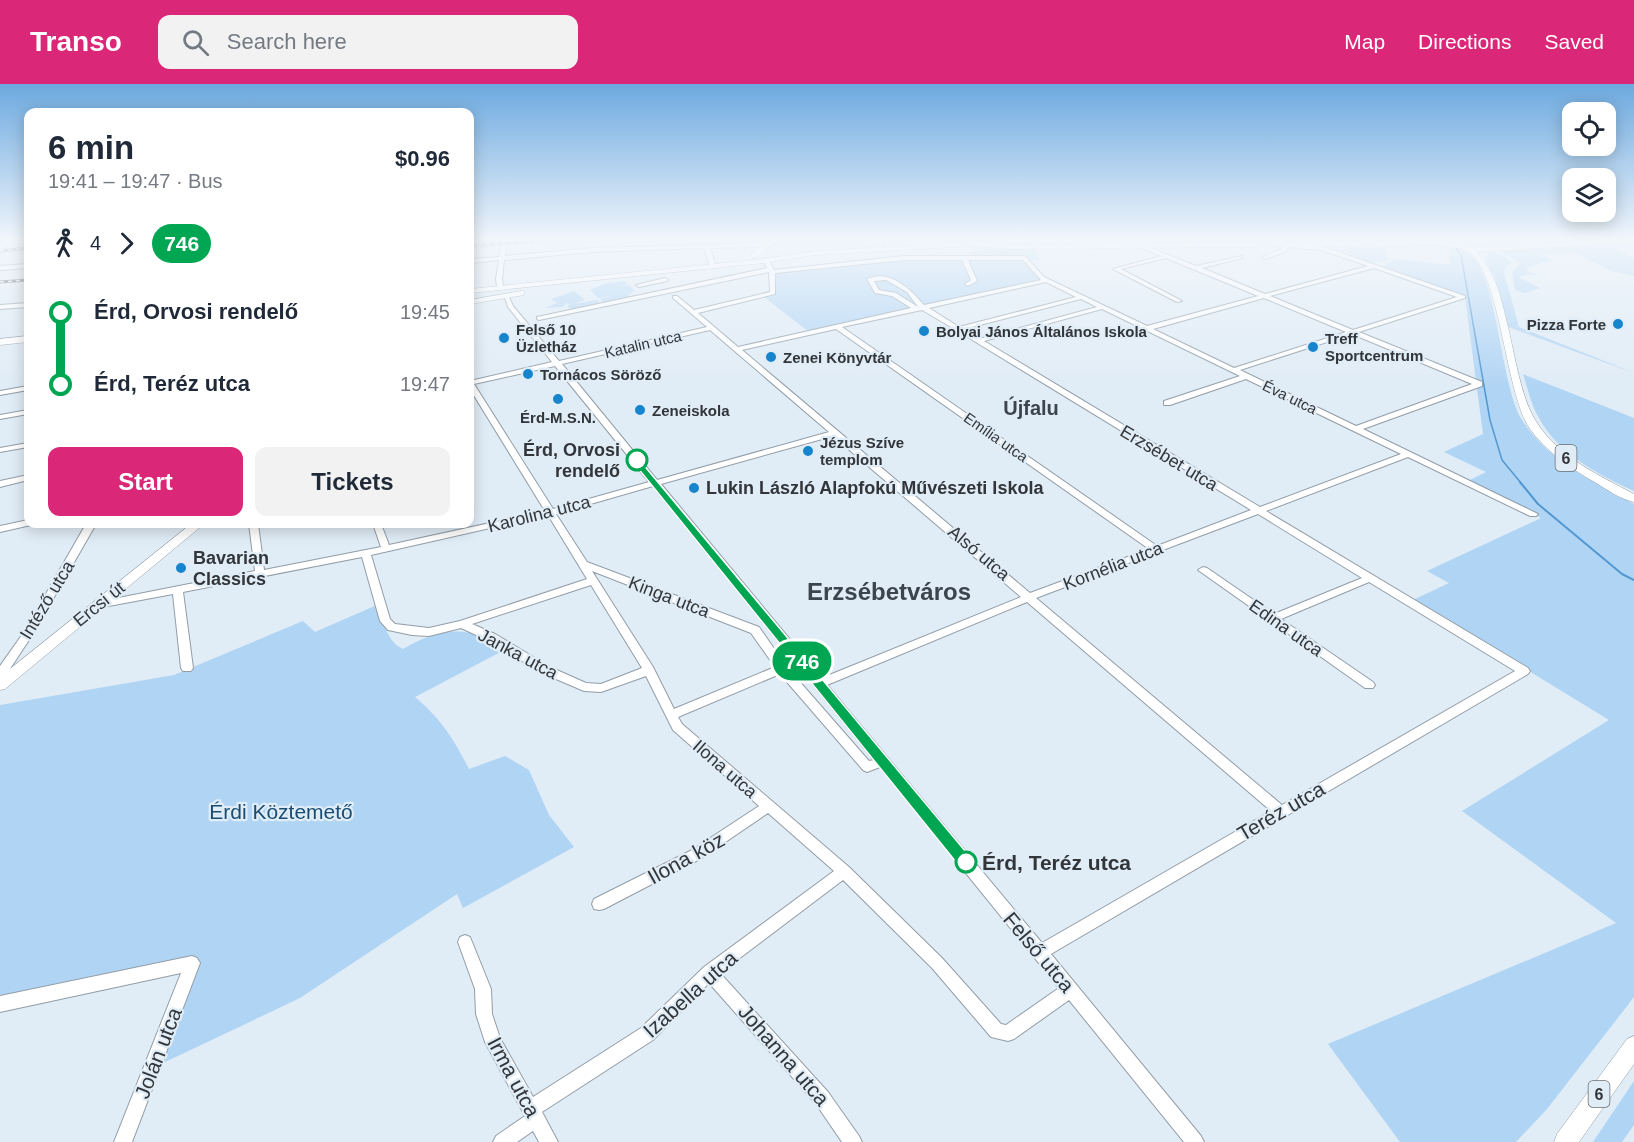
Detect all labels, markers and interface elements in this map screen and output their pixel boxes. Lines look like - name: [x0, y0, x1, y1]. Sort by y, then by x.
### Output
- search box: [158, 15, 578, 69]
- text: Transo: [30, 26, 122, 57]
- icon: search: [179, 26, 212, 59]
- text: Search here: [227, 29, 347, 54]
- text: Map: [1344, 30, 1385, 53]
- text: Directions: [1418, 30, 1511, 53]
- text: Saved: [1544, 30, 1604, 53]
- map controls: [1562, 102, 1616, 222]
- button: locate: [1562, 102, 1616, 156]
- text: 6 min: [48, 129, 134, 166]
- text: $0.96: [395, 146, 450, 171]
- button: layers: [1562, 168, 1616, 222]
- text: 19:41 – 19:47 · Bus: [48, 170, 223, 192]
- icon: walk: [48, 227, 81, 260]
- icon: forward: [110, 227, 143, 260]
- text: 4: [90, 232, 101, 254]
- text: 746: [164, 232, 199, 255]
- text: Érd, Orvosi rendelő: [94, 299, 298, 324]
- text: 19:45: [400, 301, 450, 323]
- place label: Pizza Forte: [1527, 316, 1606, 333]
- marker: Pizza Forte: [1611, 317, 1625, 331]
- place label: Felső 10 Üzletház: [516, 321, 577, 355]
- place label: Bolyai János Általános Iskola: [936, 323, 1148, 340]
- marker: Bolyai János Általános Iskola: [917, 324, 931, 338]
- street label: Katalin utca: [603, 327, 684, 361]
- place label: Treff Sportcentrum: [1325, 330, 1423, 364]
- marker: Felső 10 Üzletház: [497, 331, 511, 345]
- marker: Treff Sportcentrum: [1306, 340, 1320, 354]
- place label: Zenei Könyvtár: [783, 349, 892, 366]
- marker: Zenei Könyvtár: [764, 350, 778, 364]
- place label: Tornácos Söröző: [540, 366, 661, 383]
- marker: Tornácos Söröző: [521, 367, 535, 381]
- text: Érd, Teréz utca: [94, 371, 250, 396]
- text: 19:47: [400, 373, 450, 395]
- street label: Éva utca: [1260, 377, 1321, 418]
- marker: Érd-M.S.N.: [551, 392, 565, 406]
- district label: Újfalu: [1003, 396, 1059, 419]
- place label: Zeneiskola: [652, 402, 730, 419]
- marker: Zeneiskola: [633, 403, 647, 417]
- place label: Érd-M.S.N.: [520, 409, 596, 426]
- street label: Emília utca: [961, 409, 1032, 466]
- street label: Erzsébet utca: [1117, 421, 1222, 495]
- place label: Jézus Szíve templom: [820, 434, 904, 468]
- place label: Érd, Orvosi rendelő: [523, 439, 620, 481]
- marker: Jézus Szíve templom: [801, 444, 815, 458]
- road number: 6: [1556, 445, 1576, 471]
- button: Start: [48, 447, 243, 516]
- button: Tickets: [255, 447, 450, 516]
- marker: Érd, Orvosi rendelő: [626, 449, 648, 471]
- place label: Lukin László Alapfokú Művészeti Iskola: [706, 478, 1044, 498]
- marker: Lukin László Alapfokú Művészeti Iskola: [687, 481, 701, 495]
- street label: Karolina utca: [486, 491, 593, 536]
- street label: Alsó utca: [944, 522, 1015, 585]
- street label: Kornélia utca: [1060, 537, 1167, 594]
- place label: Bavarian Classics: [193, 548, 269, 589]
- street label: Intéző utca: [16, 556, 79, 643]
- marker: Bavarian Classics: [174, 561, 188, 575]
- street label: Kinga utca: [626, 572, 713, 622]
- street label: Ercsi út: [69, 577, 129, 631]
- district label: Erzsébetváros: [807, 578, 971, 605]
- street label: Edina utca: [1245, 595, 1327, 661]
- street label: Janka utca: [475, 625, 562, 684]
- line badge: 746: [768, 642, 836, 680]
- text: 746: [784, 650, 820, 673]
- street label: Ilona utca: [689, 736, 762, 803]
- street label: Teréz utca: [1233, 777, 1329, 845]
- park label: Érdi Köztemető: [209, 800, 353, 823]
- street label: Ilona köz: [644, 828, 728, 888]
- marker: Érd, Teréz utca: [955, 851, 977, 873]
- place label: Érd, Teréz utca: [982, 851, 1131, 874]
- street label: Felső utca: [999, 907, 1079, 997]
- street label: Izabella utca: [638, 946, 742, 1042]
- street label: Johanna utca: [734, 1000, 834, 1110]
- street label: Jolán utca: [130, 1004, 186, 1102]
- street label: Irma utca: [483, 1033, 545, 1121]
- road number: 6: [1588, 1081, 1610, 1107]

